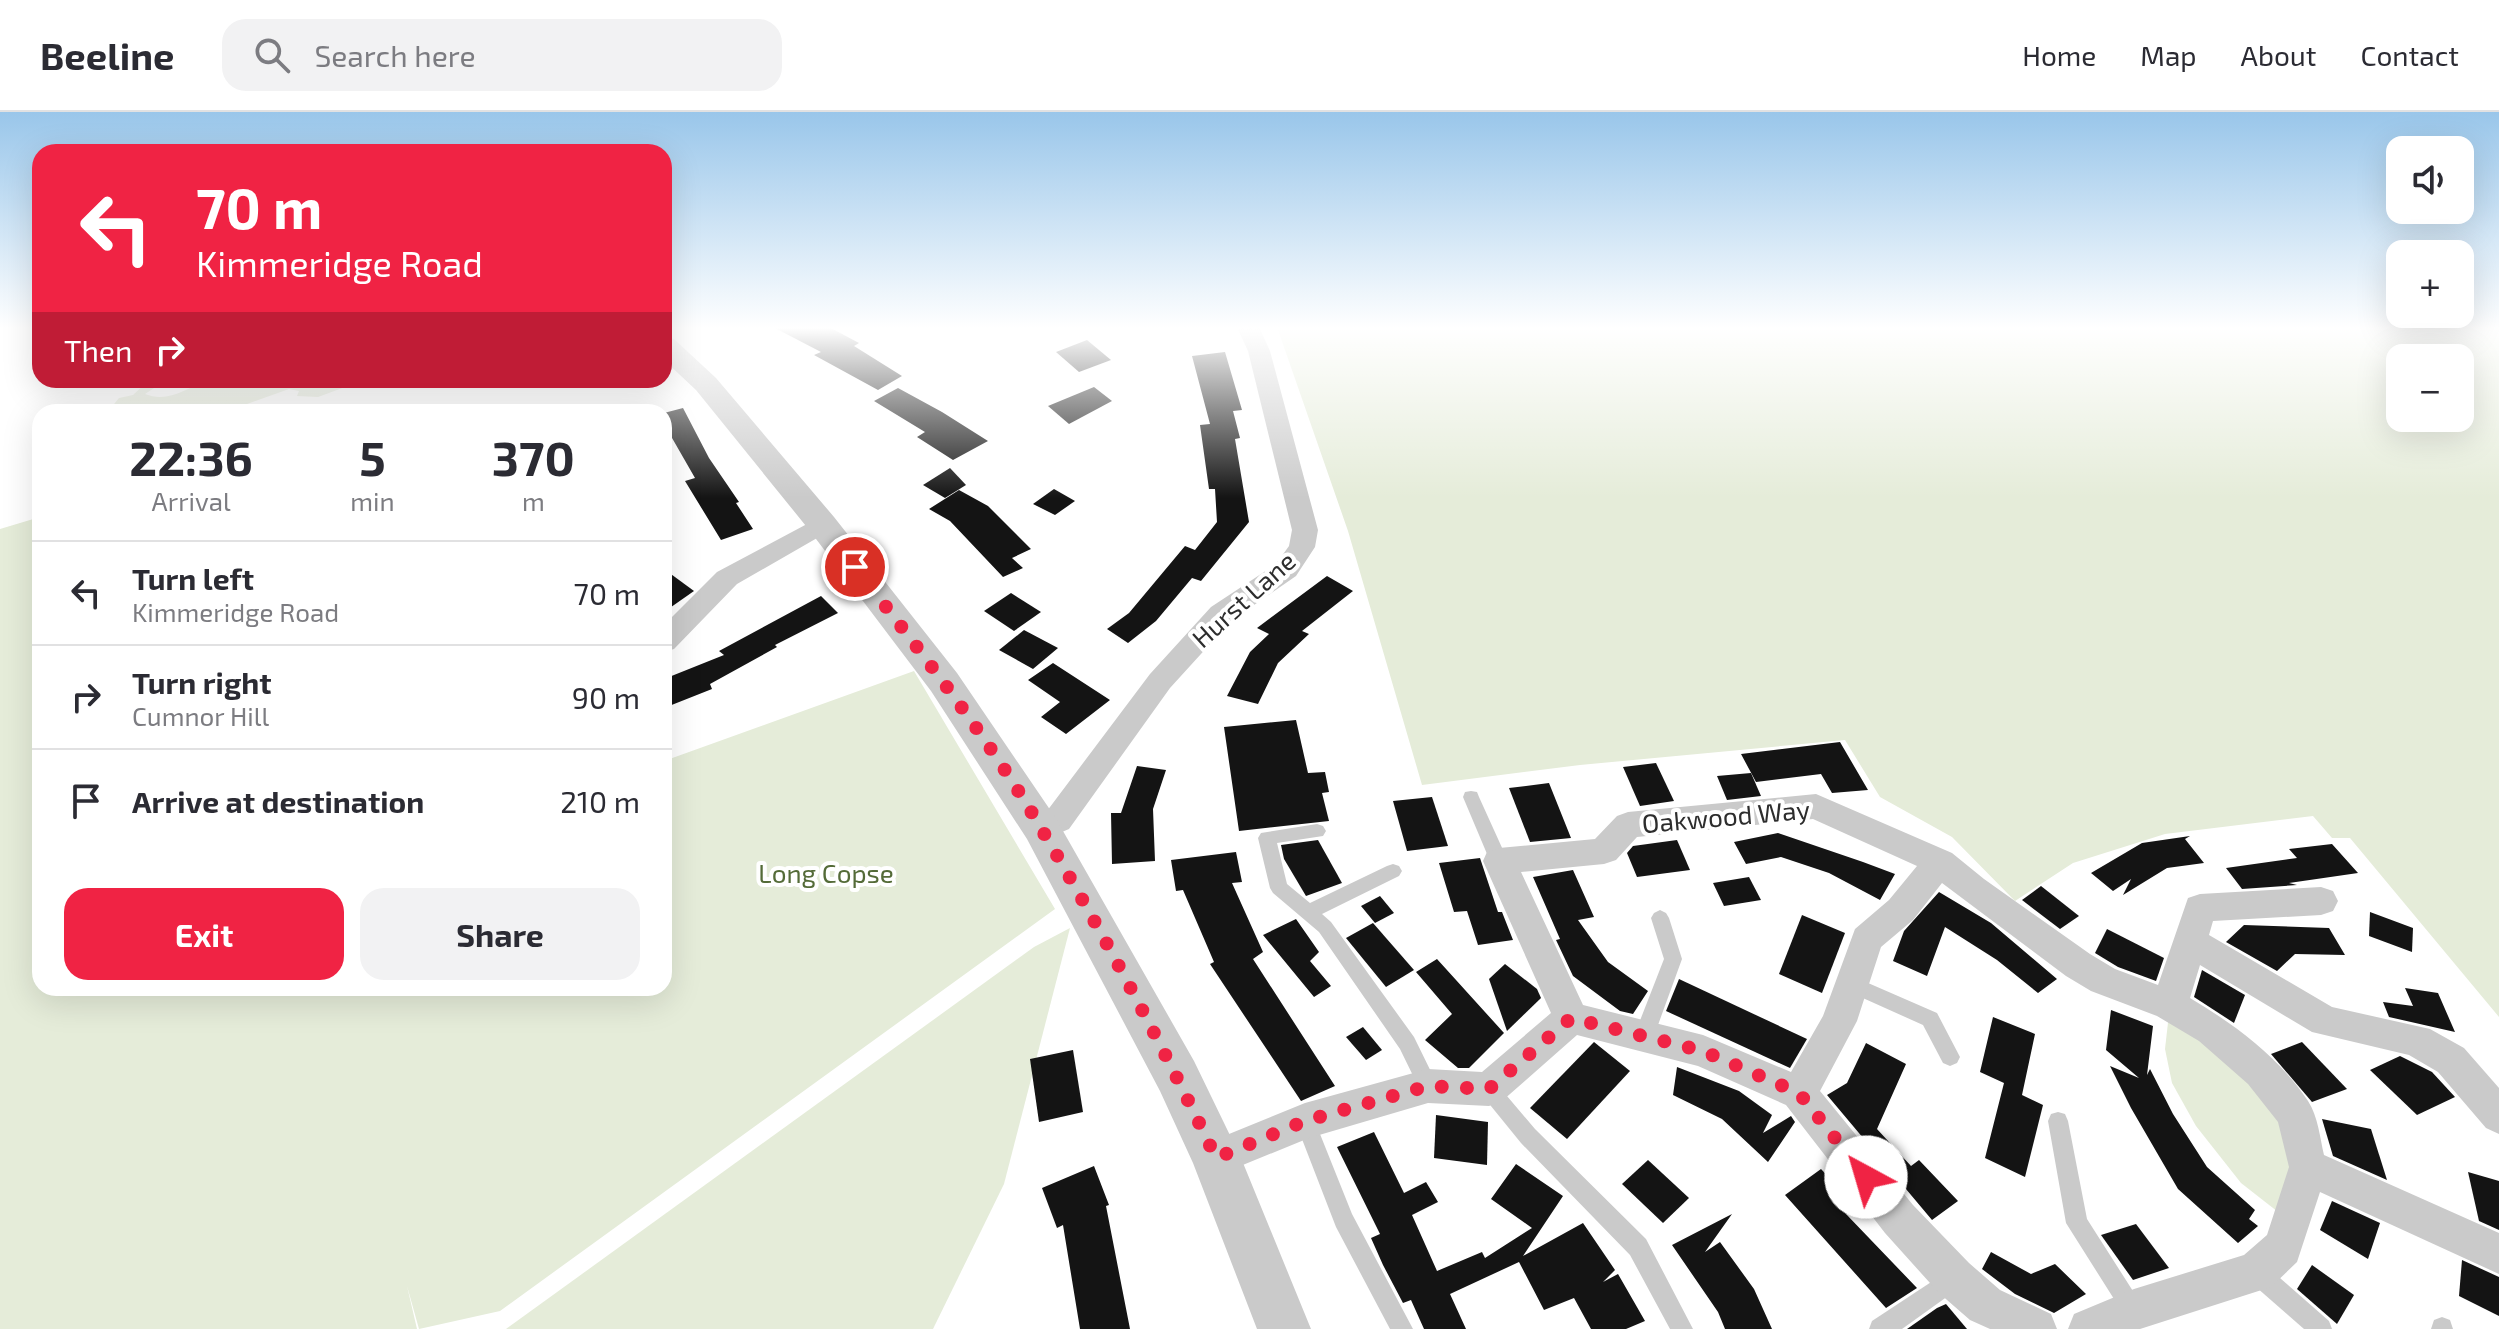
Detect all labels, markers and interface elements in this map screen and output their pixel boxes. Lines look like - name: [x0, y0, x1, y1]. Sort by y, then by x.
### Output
- search box: [222, 19, 782, 91]
- text: Beeline: [40, 32, 174, 78]
- icon: search: [250, 33, 294, 77]
- text: Search here: [314, 37, 476, 73]
- text: Home: [2022, 38, 2096, 72]
- text: Map: [2140, 38, 2197, 72]
- text: About: [2241, 38, 2316, 72]
- text: Contact: [2360, 38, 2459, 72]
- map controls: [2386, 136, 2474, 432]
- button: sound: [2386, 136, 2474, 224]
- text: 70 m: [196, 173, 322, 240]
- icon: left: [64, 176, 168, 280]
- button: +: [2386, 240, 2474, 328]
- text: Kimmeridge Road: [196, 241, 483, 284]
- icon: right: [148, 328, 192, 372]
- text: Then: [64, 332, 132, 368]
- button: −: [2386, 344, 2474, 432]
- text: 22:36: [129, 428, 253, 486]
- text: 5: [359, 428, 386, 486]
- text: 370: [492, 428, 575, 486]
- text: Arrival: [152, 485, 231, 516]
- text: min: [350, 485, 395, 516]
- text: m: [522, 485, 545, 516]
- pin: [821, 533, 889, 601]
- street label: Hurst Lane: [1185, 544, 1301, 653]
- icon: arrive: [833, 545, 877, 589]
- text: Turn left: [132, 560, 254, 596]
- icon: left: [64, 571, 108, 615]
- text: 70 m: [574, 575, 640, 611]
- text: Kimmeridge Road: [132, 596, 339, 627]
- text: Turn right: [132, 664, 272, 700]
- icon: right: [64, 675, 108, 719]
- text: 90 m: [572, 679, 640, 715]
- text: Cumnor Hill: [132, 700, 269, 731]
- icon: arrive: [64, 779, 108, 823]
- text: Arrive at destination: [132, 783, 424, 819]
- text: 210 m: [560, 783, 640, 819]
- street label: Oakwood Way: [1641, 793, 1811, 838]
- park label: Long Copse: [758, 857, 894, 888]
- button: Exit: [64, 888, 344, 980]
- button: Share: [360, 888, 640, 980]
- position arrow: [1824, 1135, 1908, 1219]

